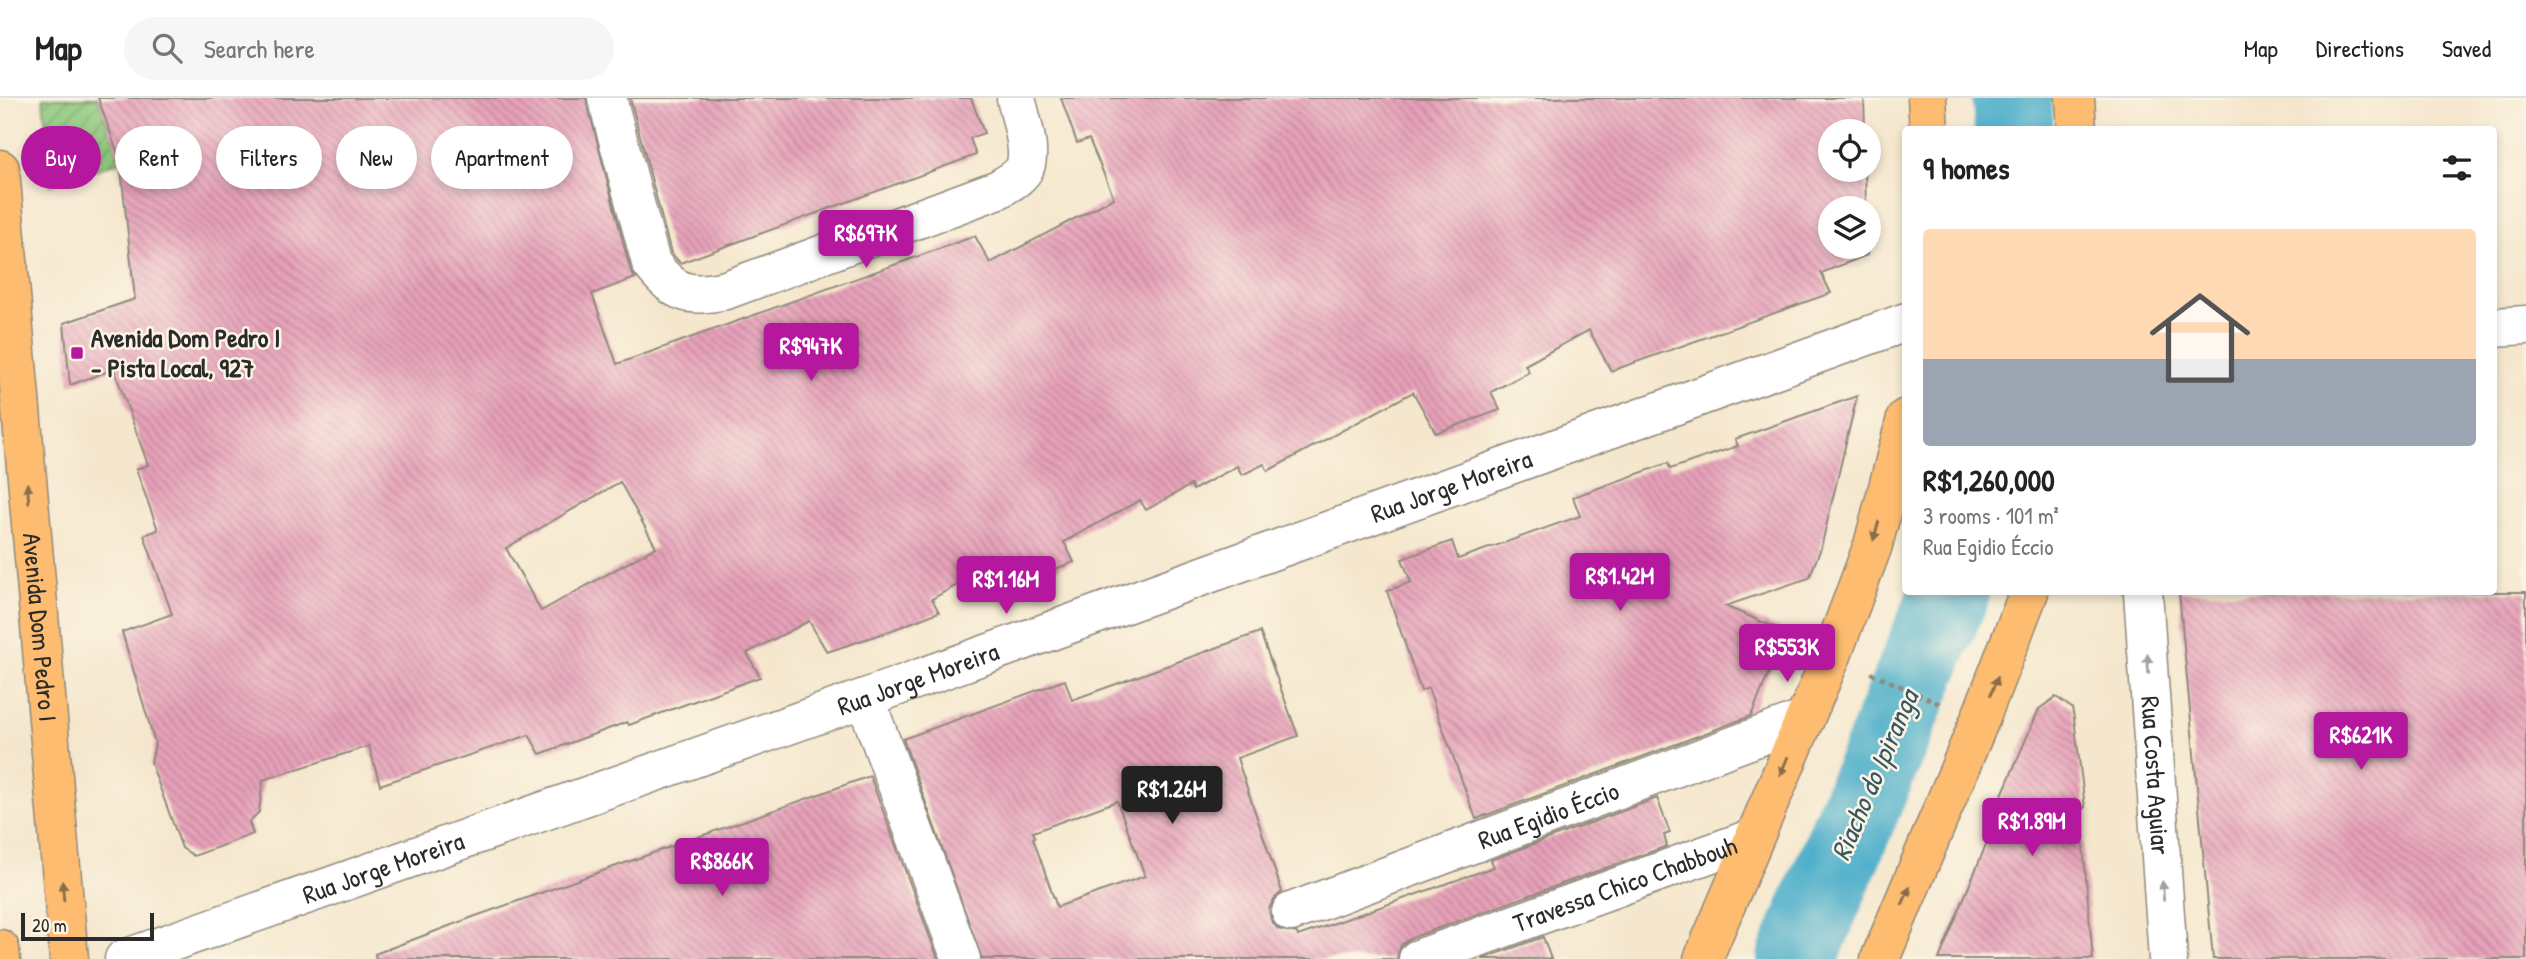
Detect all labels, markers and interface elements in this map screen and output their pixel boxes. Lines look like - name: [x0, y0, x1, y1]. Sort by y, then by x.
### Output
- search box: [124, 17, 614, 80]
- text: Map: [35, 26, 82, 70]
- icon: search: [148, 29, 186, 67]
- text: Search here: [204, 31, 315, 66]
- text: Map: [2244, 32, 2278, 64]
- text: Directions: [2316, 32, 2404, 64]
- text: Saved: [2442, 32, 2491, 64]
- map controls: [1818, 119, 1881, 259]
- button: locate: [1818, 119, 1881, 182]
- chip: Buy: [21, 126, 101, 189]
- chip: Rent: [115, 126, 202, 189]
- chip: Filters: [216, 126, 322, 189]
- chip: New: [336, 126, 417, 189]
- chip: Apartment: [431, 126, 573, 189]
- text: 9 homes: [1923, 148, 2010, 188]
- icon: filters: [2438, 149, 2476, 187]
- button: layers: [1818, 196, 1881, 259]
- pin: R$697K: [809, 211, 923, 270]
- text: R$697K: [834, 217, 898, 248]
- icon: home: [2137, 275, 2263, 401]
- place label: Avenida Dom Pedro I - Pista Local, 927: [91, 320, 280, 385]
- pin: R$947K: [754, 324, 868, 383]
- text: R$947K: [780, 330, 842, 361]
- marker: Avenida Dom Pedro I - Pista Local, 927: [69, 345, 85, 361]
- street label: Rua Jorge Moreira: [1366, 441, 1536, 531]
- text: R$1,260,000: [1923, 460, 2055, 500]
- one-way arrow: [22, 482, 33, 504]
- text: 3 rooms · 101 m²: [1923, 500, 2059, 531]
- one-way arrow: [1871, 521, 1881, 542]
- street label: Avenida Dom Pedro I: [15, 531, 66, 723]
- text: Rua Egidio Éccio: [1923, 531, 2054, 562]
- pin: R$1.42M: [1555, 554, 1685, 613]
- pin: R$1.16M: [941, 556, 1071, 616]
- text: R$1.42M: [1586, 560, 1654, 591]
- text: R$1.16M: [973, 563, 1039, 594]
- pin: R$553K: [1730, 624, 1844, 684]
- text: R$553K: [1755, 631, 1819, 662]
- street label: Rua Jorge Moreira: [833, 633, 1003, 723]
- one-way arrow: [2142, 653, 2153, 675]
- one-way arrow: [1988, 676, 1999, 697]
- water label: Riacho do Ipiranga: [1821, 681, 1928, 866]
- street label: Rua Costa Aguiar: [2133, 695, 2179, 856]
- pin: R$621K: [2304, 712, 2418, 772]
- text: R$621K: [2330, 719, 2392, 750]
- one-way arrow: [1779, 755, 1790, 776]
- pin: R$1.26M: [1107, 766, 1237, 826]
- text: R$1.26M: [1138, 773, 1207, 804]
- street label: Rua Egidio Éccio: [1473, 773, 1624, 857]
- pin: R$1.89M: [1967, 798, 2097, 858]
- text: R$1.89M: [1998, 805, 2066, 836]
- street label: Rua Jorge Moreira: [298, 823, 469, 912]
- street label: Travessa Chico Chabbouh: [1508, 827, 1742, 940]
- pin: R$866K: [665, 838, 779, 898]
- text: R$866K: [691, 845, 753, 876]
- one-way arrow: [57, 880, 68, 902]
- one-way arrow: [2158, 880, 2169, 902]
- one-way arrow: [1900, 886, 1912, 906]
- scale bar: [21, 910, 154, 942]
- text: 20 m: [32, 912, 67, 938]

